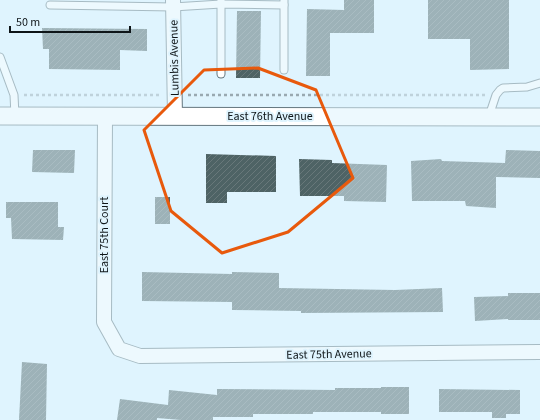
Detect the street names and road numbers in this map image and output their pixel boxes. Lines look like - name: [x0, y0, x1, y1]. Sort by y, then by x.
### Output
- street label: Lumbis Avenue: [165, 20, 184, 96]
- street label: East 76th Avenue: [227, 108, 313, 125]
- street label: East 75th Court: [96, 197, 113, 273]
- street label: East 75th Avenue: [286, 345, 372, 364]

